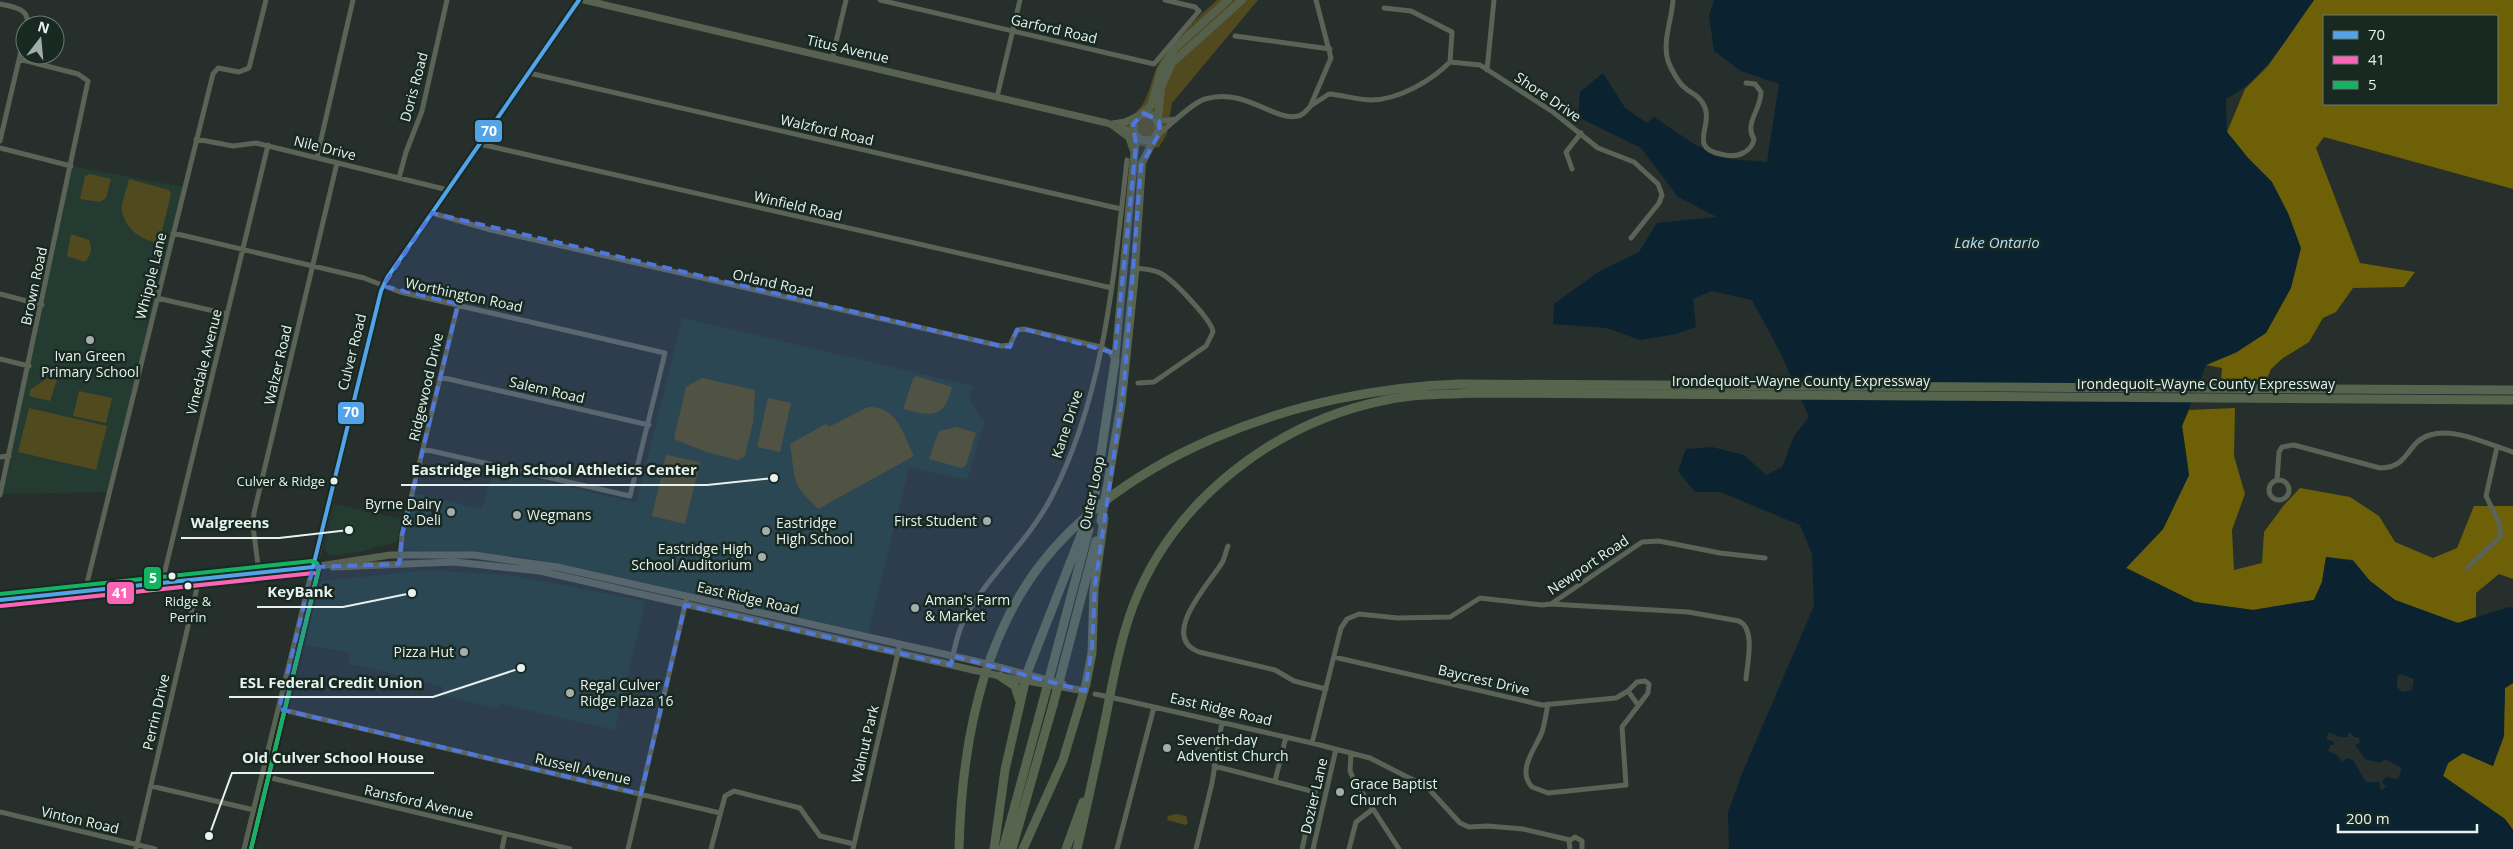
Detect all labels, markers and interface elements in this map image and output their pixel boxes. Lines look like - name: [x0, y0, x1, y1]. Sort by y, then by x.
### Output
- street label: Garford Road: [1009, 9, 1099, 48]
- north arrow: [15, 15, 65, 65]
- legend: [2323, 15, 2498, 105]
- text: N: [36, 16, 52, 38]
- text: 70: [2368, 24, 2385, 44]
- street label: Titus Avenue: [805, 30, 891, 67]
- text: 41: [2368, 49, 2385, 69]
- street label: Doris Road: [395, 50, 432, 124]
- street label: Shore Drive: [1511, 67, 1585, 126]
- text: 5: [2368, 74, 2377, 94]
- street label: Walzford Road: [779, 110, 876, 149]
- line badge: 70: [474, 119, 503, 143]
- text: 70: [481, 121, 497, 140]
- street label: Nile Drive: [292, 131, 358, 164]
- street label: Winfield Road: [752, 186, 844, 225]
- street label: Whipple Lane: [131, 230, 171, 321]
- water label: Lake Ontario: [1954, 232, 2040, 252]
- street label: Brown Road: [16, 245, 51, 327]
- street label: Orland Road: [731, 264, 815, 301]
- street label: Worthington Road: [404, 273, 524, 316]
- street label: Vinedale Avenue: [181, 307, 226, 417]
- street label: Culver Road: [333, 311, 370, 392]
- street label: Walzer Road: [259, 323, 296, 407]
- street label: Ridgewood Drive: [404, 331, 447, 443]
- marker: Ivan Green Primary School: [84, 334, 96, 346]
- place label: Ivan Green Primary School: [41, 346, 139, 381]
- street label: Irondequoit–Wayne County Expressway: [1672, 371, 1931, 390]
- street label: Salem Road: [508, 372, 587, 407]
- street label: Irondequoit–Wayne County Expressway: [2077, 374, 2336, 393]
- street label: Kane Drive: [1047, 387, 1087, 460]
- line badge: 70: [337, 401, 365, 425]
- text: 70: [343, 402, 359, 421]
- callout: Eastridge High School Athletics Center: [401, 455, 707, 485]
- street label: Outer Loop: [1074, 455, 1109, 531]
- text: Eastridge High School Athletics Center: [411, 459, 697, 479]
- place label: Culver & Ridge: [237, 472, 325, 490]
- marker: Culver & Ridge: [329, 476, 339, 486]
- place label: Byrne Dairy & Deli: [365, 494, 442, 529]
- place label: Wegmans: [527, 505, 592, 524]
- marker: Byrne Dairy & Deli: [445, 506, 457, 518]
- callout: Walgreens: [181, 508, 279, 538]
- marker: Wegmans: [511, 509, 523, 521]
- place label: First Student: [894, 511, 977, 530]
- text: Walgreens: [191, 512, 269, 532]
- place label: Eastridge High School: [776, 513, 853, 548]
- marker: First Student: [981, 515, 993, 527]
- marker: Eastridge High School: [760, 525, 772, 537]
- street label: Newport Road: [1543, 530, 1632, 599]
- place label: Eastridge High School Auditorium: [631, 539, 752, 574]
- marker: Eastridge High School Auditorium: [756, 551, 768, 563]
- line badge: 5: [143, 566, 162, 590]
- text: 5: [149, 568, 157, 587]
- unlabelled marker: [167, 571, 177, 581]
- callout: KeyBank: [257, 577, 343, 607]
- street label: East Ridge Road: [695, 577, 801, 618]
- line badge: 41: [106, 581, 135, 605]
- marker: Ridge & Perrin: [183, 581, 193, 591]
- text: KeyBank: [267, 581, 334, 601]
- text: 41: [112, 583, 128, 602]
- place label: Aman's Farm & Market: [925, 590, 1010, 625]
- place label: Ridge & Perrin: [165, 592, 212, 626]
- marker: Aman's Farm & Market: [909, 602, 921, 614]
- place label: Pizza Hut: [394, 642, 454, 661]
- marker: Pizza Hut: [458, 646, 470, 658]
- street label: Baycrest Drive: [1436, 660, 1532, 699]
- callout: ESL Federal Credit Union: [229, 667, 433, 697]
- street label: Perrin Drive: [138, 672, 174, 752]
- text: ESL Federal Credit Union: [239, 672, 423, 692]
- place label: Regal Culver Ridge Plaza 16: [580, 675, 674, 710]
- marker: Regal Culver Ridge Plaza 16: [564, 687, 576, 699]
- street label: East Ridge Road: [1168, 688, 1274, 729]
- street label: Walnut Park: [846, 702, 883, 785]
- place label: Seventh-day Adventist Church: [1177, 730, 1289, 765]
- marker: Seventh-day Adventist Church: [1161, 742, 1173, 754]
- callout: Old Culver School House: [232, 743, 434, 773]
- text: Old Culver School House: [242, 747, 424, 767]
- street label: Russell Avenue: [533, 748, 633, 789]
- street label: Dozier Lane: [1296, 756, 1332, 836]
- place label: Grace Baptist Church: [1350, 774, 1437, 809]
- street label: Ransford Avenue: [363, 780, 476, 823]
- marker: Grace Baptist Church: [1334, 786, 1346, 798]
- street label: Vinton Road: [39, 801, 121, 838]
- scale bar: [2338, 802, 2477, 834]
- text: 200 m: [2346, 808, 2390, 828]

